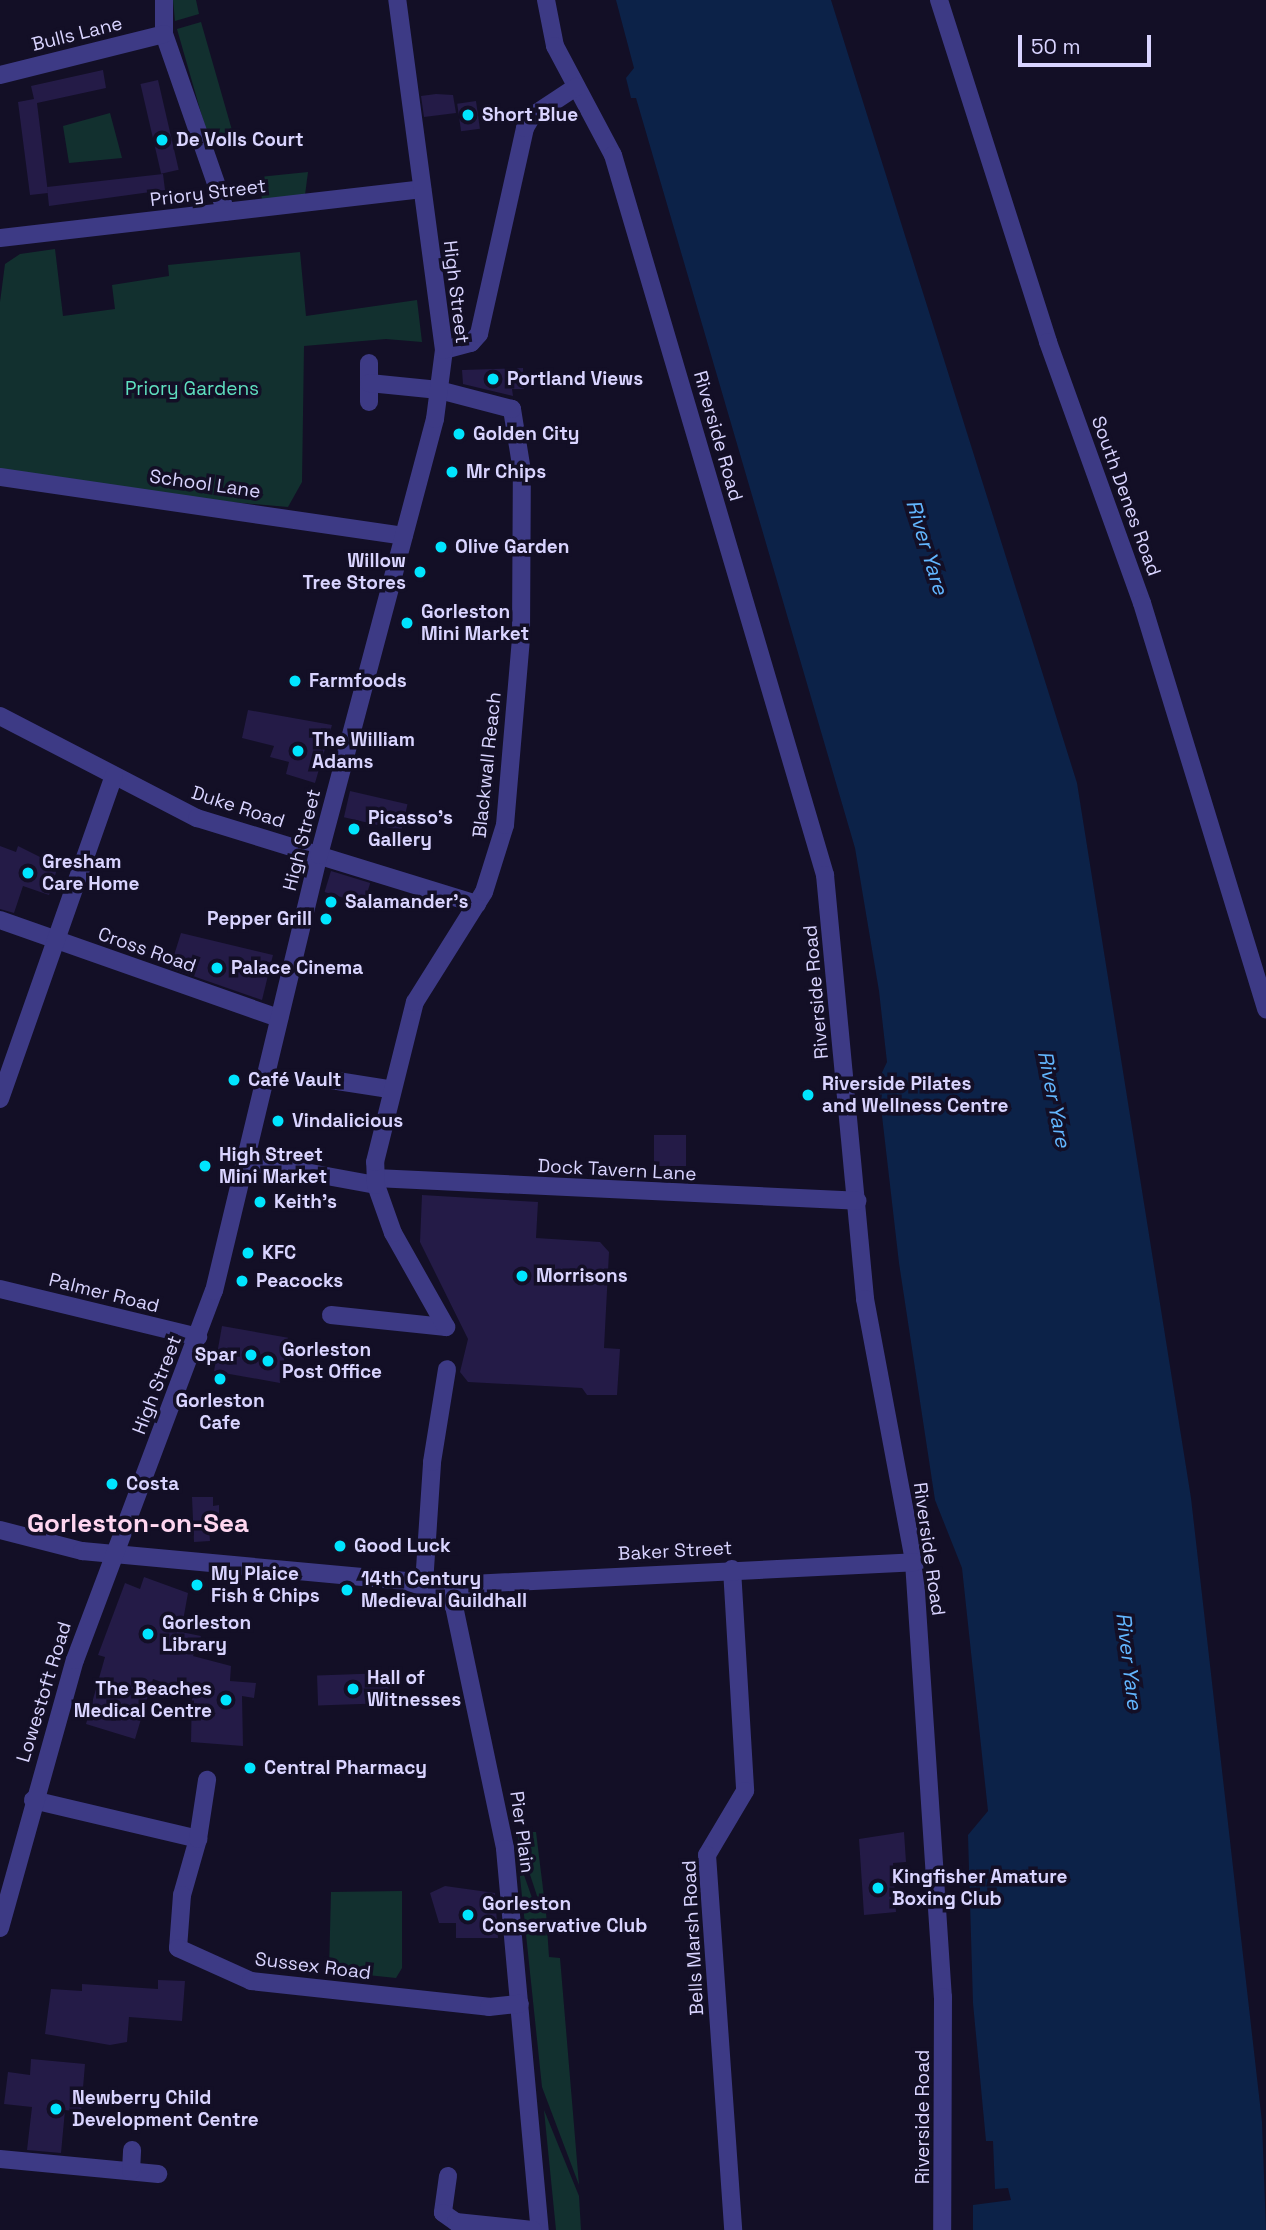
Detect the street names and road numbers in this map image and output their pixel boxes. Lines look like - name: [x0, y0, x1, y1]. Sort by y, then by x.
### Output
- street label: Bulls Lane: [29, 12, 125, 56]
- street label: Priory Street: [149, 175, 267, 211]
- street label: High Street: [438, 239, 474, 345]
- street label: Riverside Road: [689, 368, 747, 504]
- street label: South Denes Road: [1086, 413, 1166, 579]
- street label: School Lane: [148, 465, 262, 503]
- street label: Blackwall Reach: [468, 691, 506, 839]
- street label: Duke Road: [188, 781, 288, 833]
- street label: High Street: [278, 787, 326, 893]
- street label: Cross Road: [95, 923, 199, 977]
- street label: Riverside Road: [799, 924, 833, 1060]
- street label: Dock Tavern Lane: [537, 1154, 697, 1186]
- street label: Palmer Road: [46, 1268, 162, 1318]
- street label: High Street: [128, 1332, 186, 1438]
- street label: Riverside Road: [908, 1481, 950, 1617]
- street label: Baker Street: [617, 1537, 733, 1565]
- street label: Lowestoft Road: [12, 1619, 76, 1765]
- street label: Pier Plain: [505, 1789, 539, 1875]
- street label: Bells Marsh Road: [678, 1860, 708, 2016]
- street label: Sussex Road: [254, 1948, 372, 1984]
- street label: Riverside Road: [912, 2050, 934, 2184]

